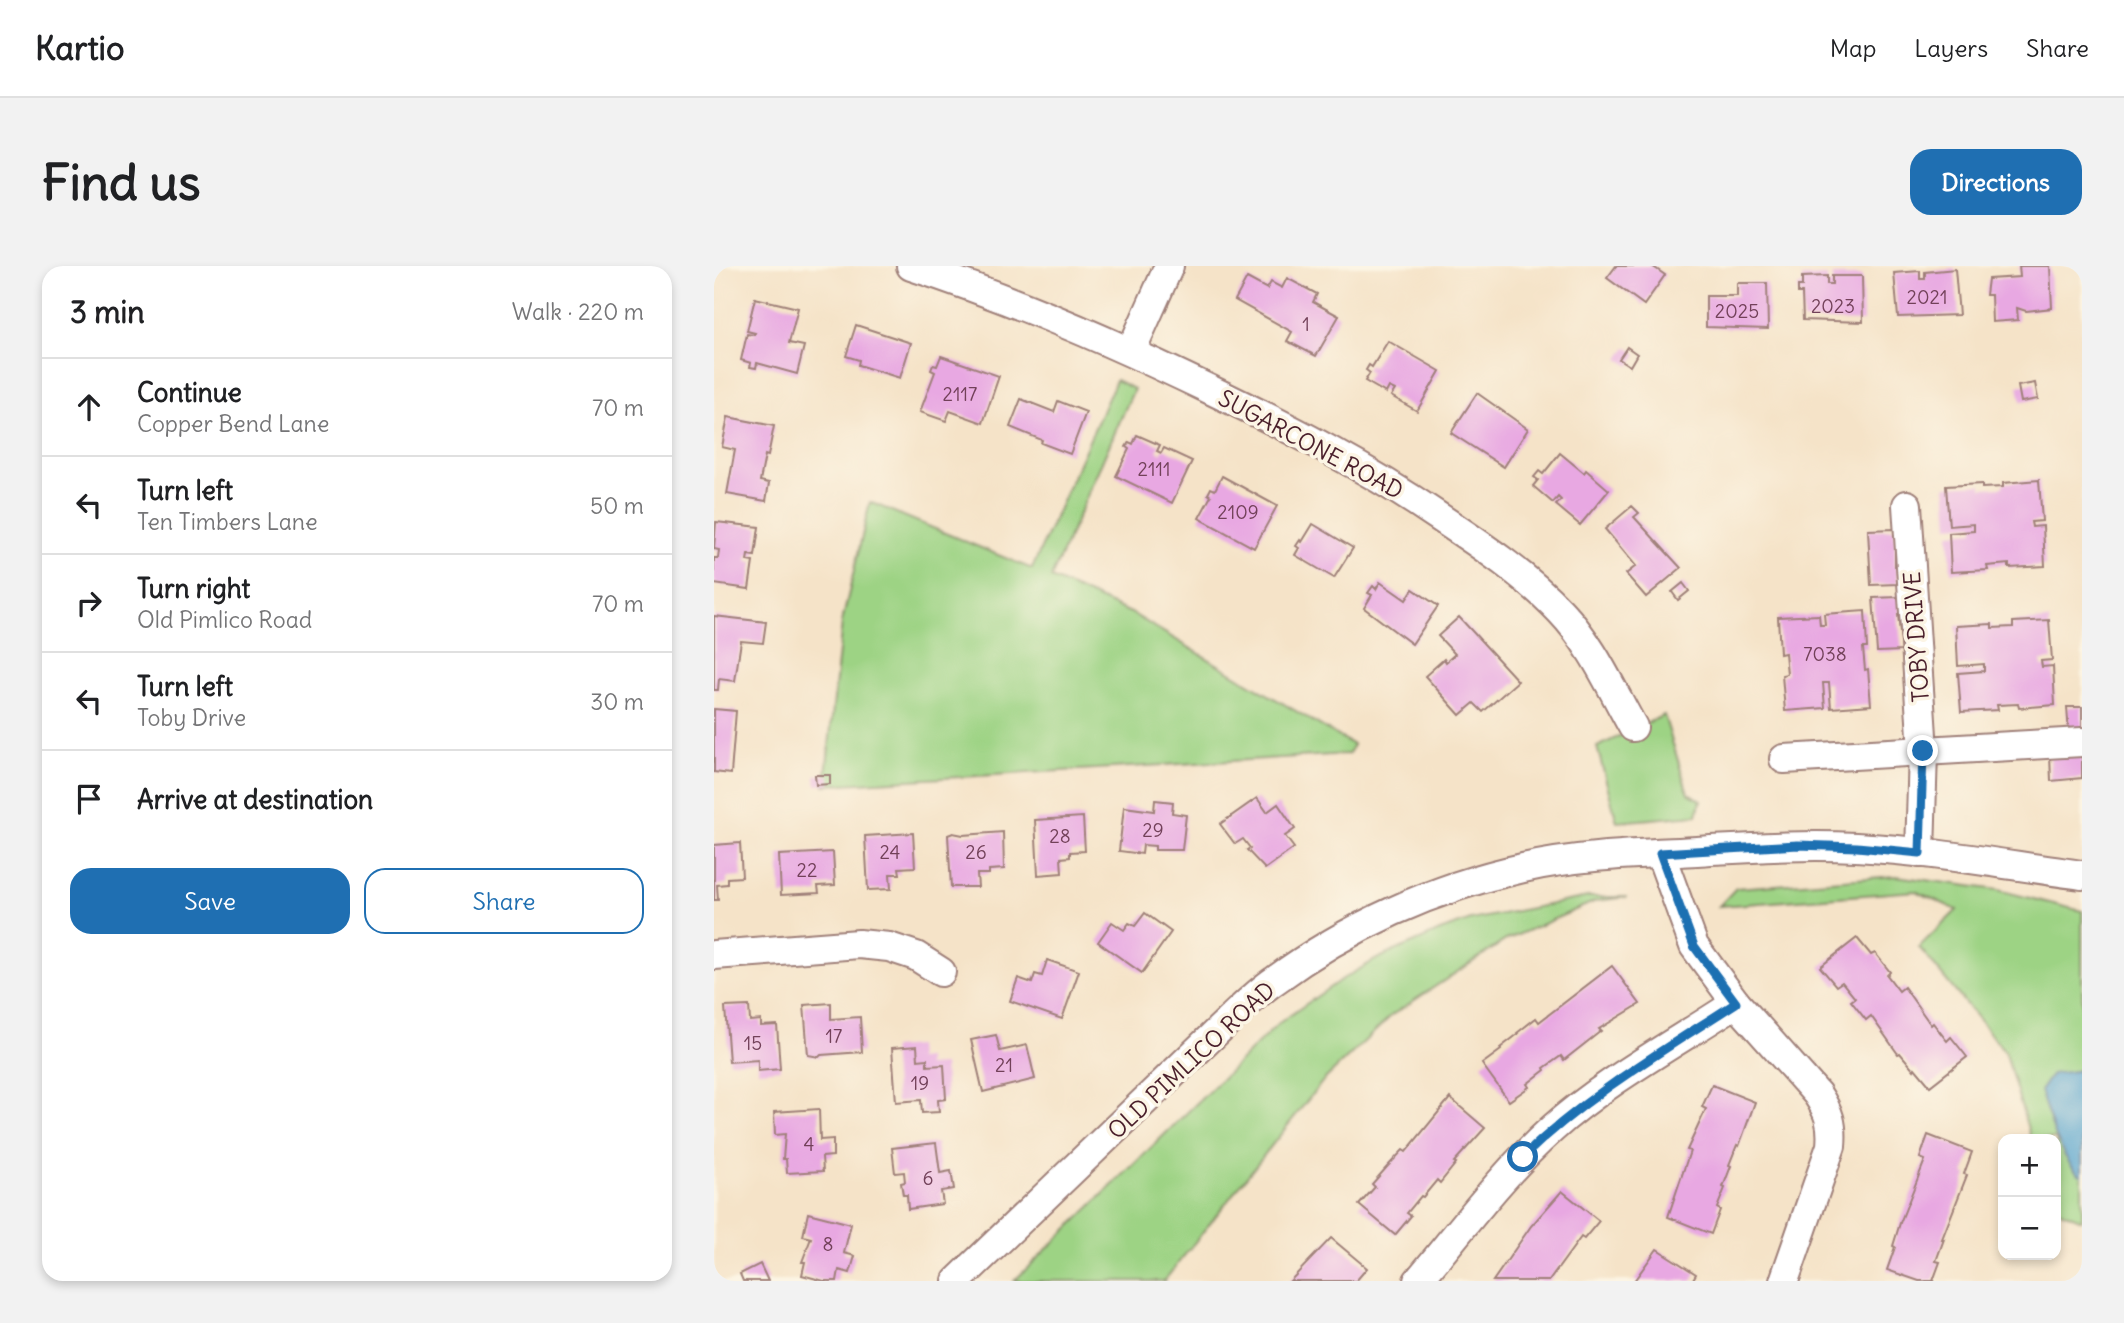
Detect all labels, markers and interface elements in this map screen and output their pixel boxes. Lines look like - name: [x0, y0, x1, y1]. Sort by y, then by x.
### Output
- text: Kartio: [35, 27, 125, 69]
- text: Map: [1830, 33, 1876, 63]
- text: Layers: [1914, 33, 1988, 63]
- text: Share: [2026, 33, 2089, 63]
- button: Directions: [1910, 149, 2082, 215]
- text: Find us: [42, 152, 200, 213]
- house number: 2021: [1907, 285, 1947, 309]
- text: 3 min: [70, 293, 145, 331]
- house number: 2023: [1811, 294, 1855, 318]
- text: Walk · 220 m: [512, 297, 644, 326]
- house number: 2025: [1715, 299, 1759, 323]
- house number: 1: [1302, 312, 1310, 336]
- text: Continue: [137, 376, 242, 409]
- house number: 2117: [943, 382, 977, 406]
- street label: SUGARCONE ROAD: [1214, 383, 1408, 505]
- icon: ahead: [70, 388, 108, 426]
- text: 70 m: [592, 393, 644, 422]
- text: Copper Bend Lane: [137, 409, 329, 438]
- house number: 2111: [1137, 457, 1171, 481]
- text: Turn left: [137, 474, 233, 507]
- icon: left: [70, 486, 108, 524]
- text: 50 m: [590, 491, 644, 520]
- house number: 2109: [1217, 500, 1259, 524]
- text: Ten Timbers Lane: [137, 507, 318, 536]
- street label: TOBY DRIVE: [1897, 571, 1935, 703]
- text: Turn right: [137, 572, 250, 605]
- icon: right: [70, 584, 108, 622]
- text: 70 m: [592, 589, 644, 618]
- text: Old Pimlico Road: [137, 605, 312, 634]
- house number: 7038: [1803, 642, 1847, 666]
- text: Turn left: [137, 670, 233, 703]
- icon: left: [70, 682, 108, 720]
- text: 30 m: [590, 687, 644, 716]
- text: Toby Drive: [137, 703, 246, 732]
- route end: [1907, 735, 1938, 766]
- icon: arrive: [70, 780, 108, 818]
- text: Arrive at destination: [137, 783, 373, 816]
- house number: 29: [1142, 818, 1164, 842]
- house number: 28: [1049, 824, 1071, 848]
- house number: 24: [879, 840, 901, 864]
- house number: 26: [965, 840, 987, 864]
- house number: 22: [797, 858, 817, 882]
- button: Save: [70, 868, 350, 934]
- button: Share: [364, 868, 644, 934]
- street label: OLD PIMLICO ROAD: [1101, 975, 1281, 1145]
- house number: 17: [826, 1024, 842, 1048]
- house number: 15: [744, 1031, 762, 1055]
- house number: 21: [995, 1053, 1013, 1077]
- house number: 19: [911, 1071, 929, 1095]
- house number: 4: [804, 1132, 815, 1156]
- map controls: [1998, 1134, 2061, 1260]
- button: +: [1998, 1134, 2061, 1197]
- route start: [1507, 1141, 1538, 1172]
- house number: 6: [923, 1166, 933, 1190]
- button: −: [1998, 1197, 2061, 1260]
- house number: 8: [823, 1232, 833, 1256]

